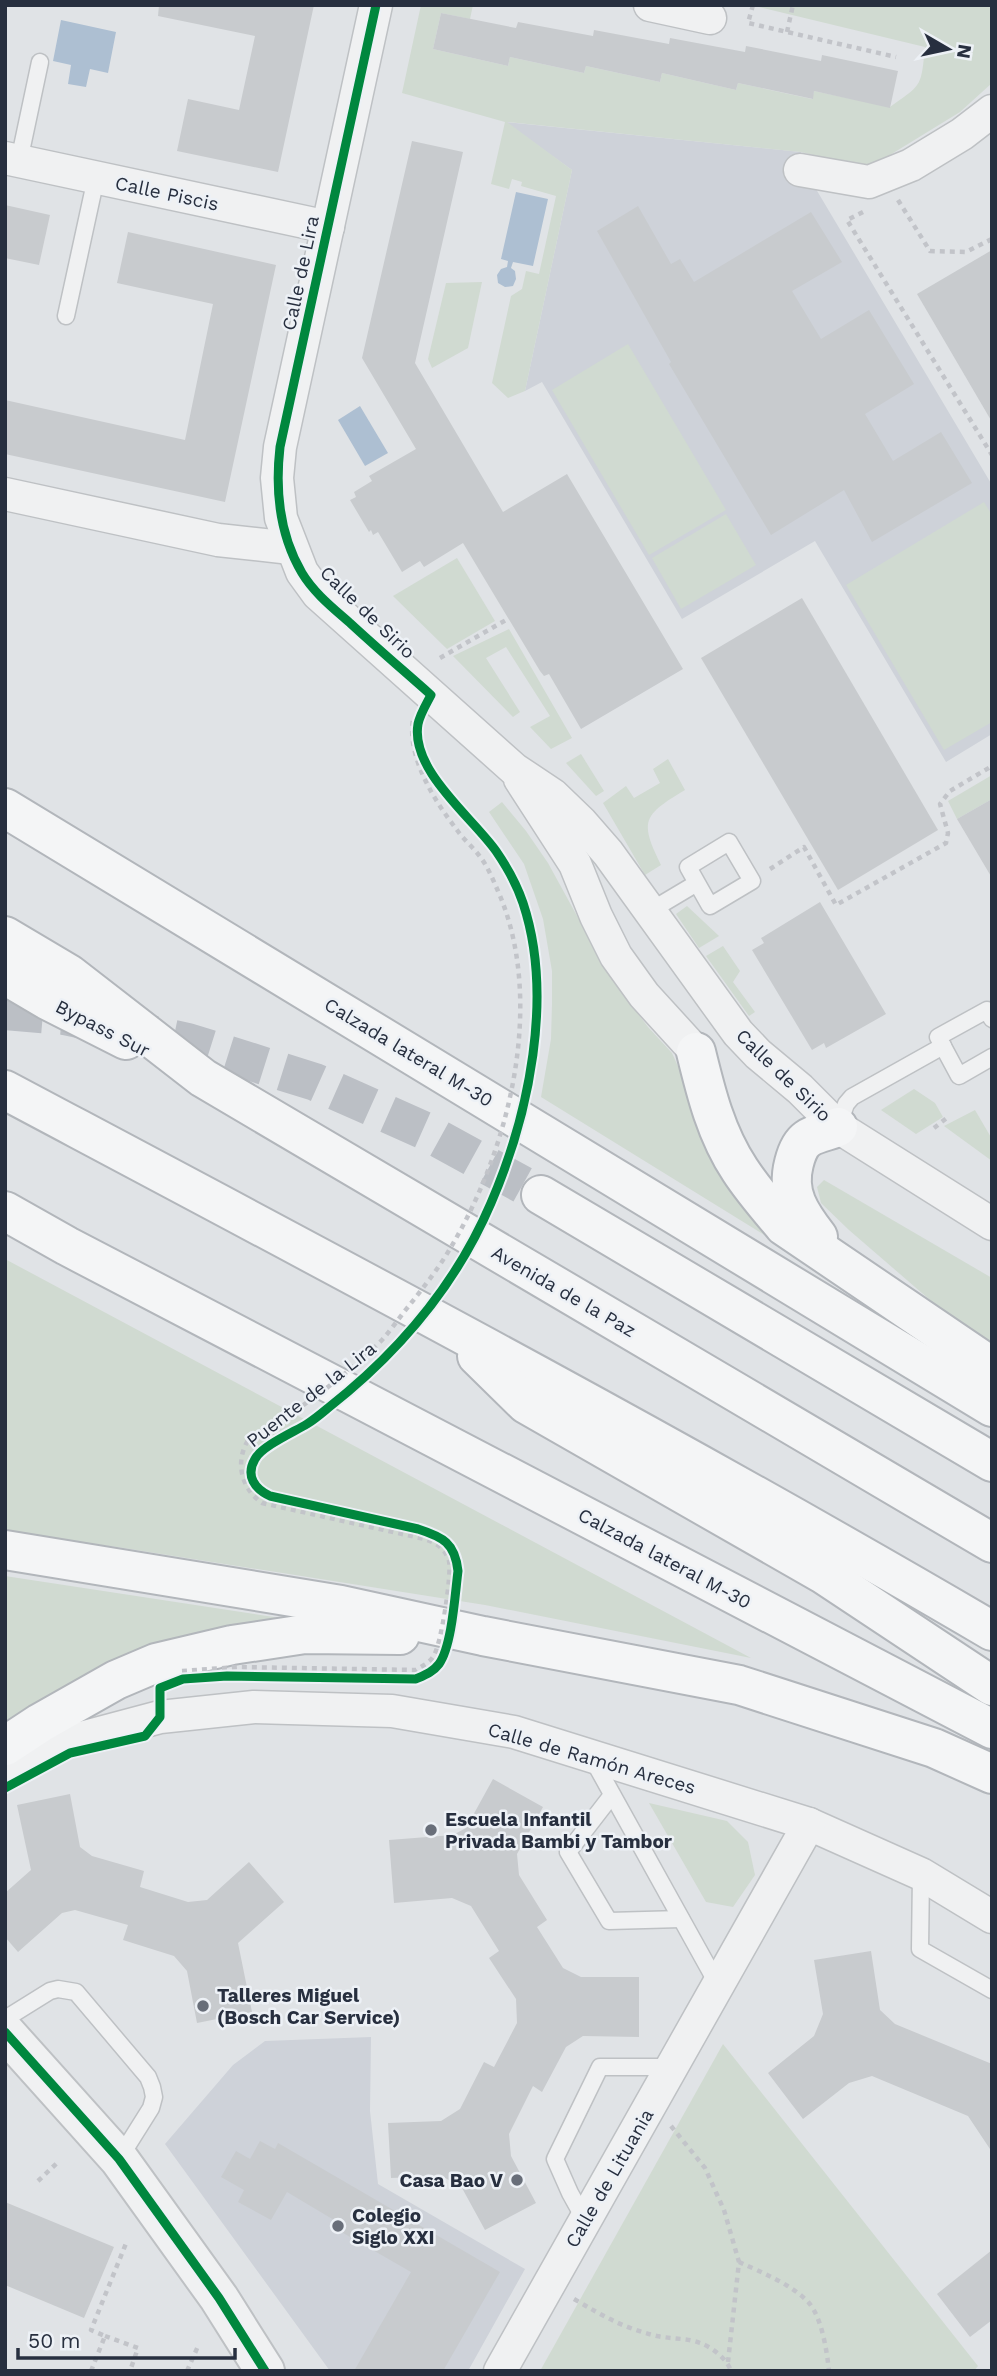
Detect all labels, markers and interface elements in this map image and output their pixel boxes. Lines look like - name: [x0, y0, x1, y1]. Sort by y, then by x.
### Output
- north arrow: [913, 14, 983, 84]
- text: N: [952, 43, 977, 60]
- street label: Calle Piscis: [113, 171, 221, 216]
- street label: Calle de Lira: [277, 213, 324, 333]
- street label: Calle de Sirio: [315, 561, 420, 664]
- street label: Calzada lateral M-30: [320, 993, 497, 1112]
- street label: Bypass Sur: [52, 995, 154, 1062]
- street label: Calle de Sirio: [731, 1024, 836, 1127]
- street label: Avenida de la Paz: [488, 1241, 640, 1342]
- street label: Puente de la Lira: [242, 1337, 381, 1452]
- street label: Calzada lateral M-30: [574, 1503, 755, 1614]
- street label: Calle de Ramón Areces: [485, 1718, 698, 1799]
- place label: Escuela Infantil Privada Bambi y Tambor: [445, 1808, 673, 1853]
- marker: Escuela Infantil Privada Bambi y Tambor: [423, 1822, 439, 1838]
- place label: Talleres Miguel (Bosch Car Service): [217, 1984, 400, 2029]
- marker: Talleres Miguel (Bosch Car Service): [195, 1998, 211, 2014]
- street label: Calle de Lituania: [560, 2104, 659, 2252]
- place label: Casa Bao V: [399, 2169, 503, 2192]
- marker: Casa Bao V: [509, 2172, 525, 2188]
- place label: Colegio Siglo XXI: [352, 2204, 435, 2249]
- marker: Colegio Siglo XXI: [330, 2218, 346, 2234]
- scale bar: [18, 2316, 234, 2360]
- text: 50 m: [28, 2328, 80, 2353]

